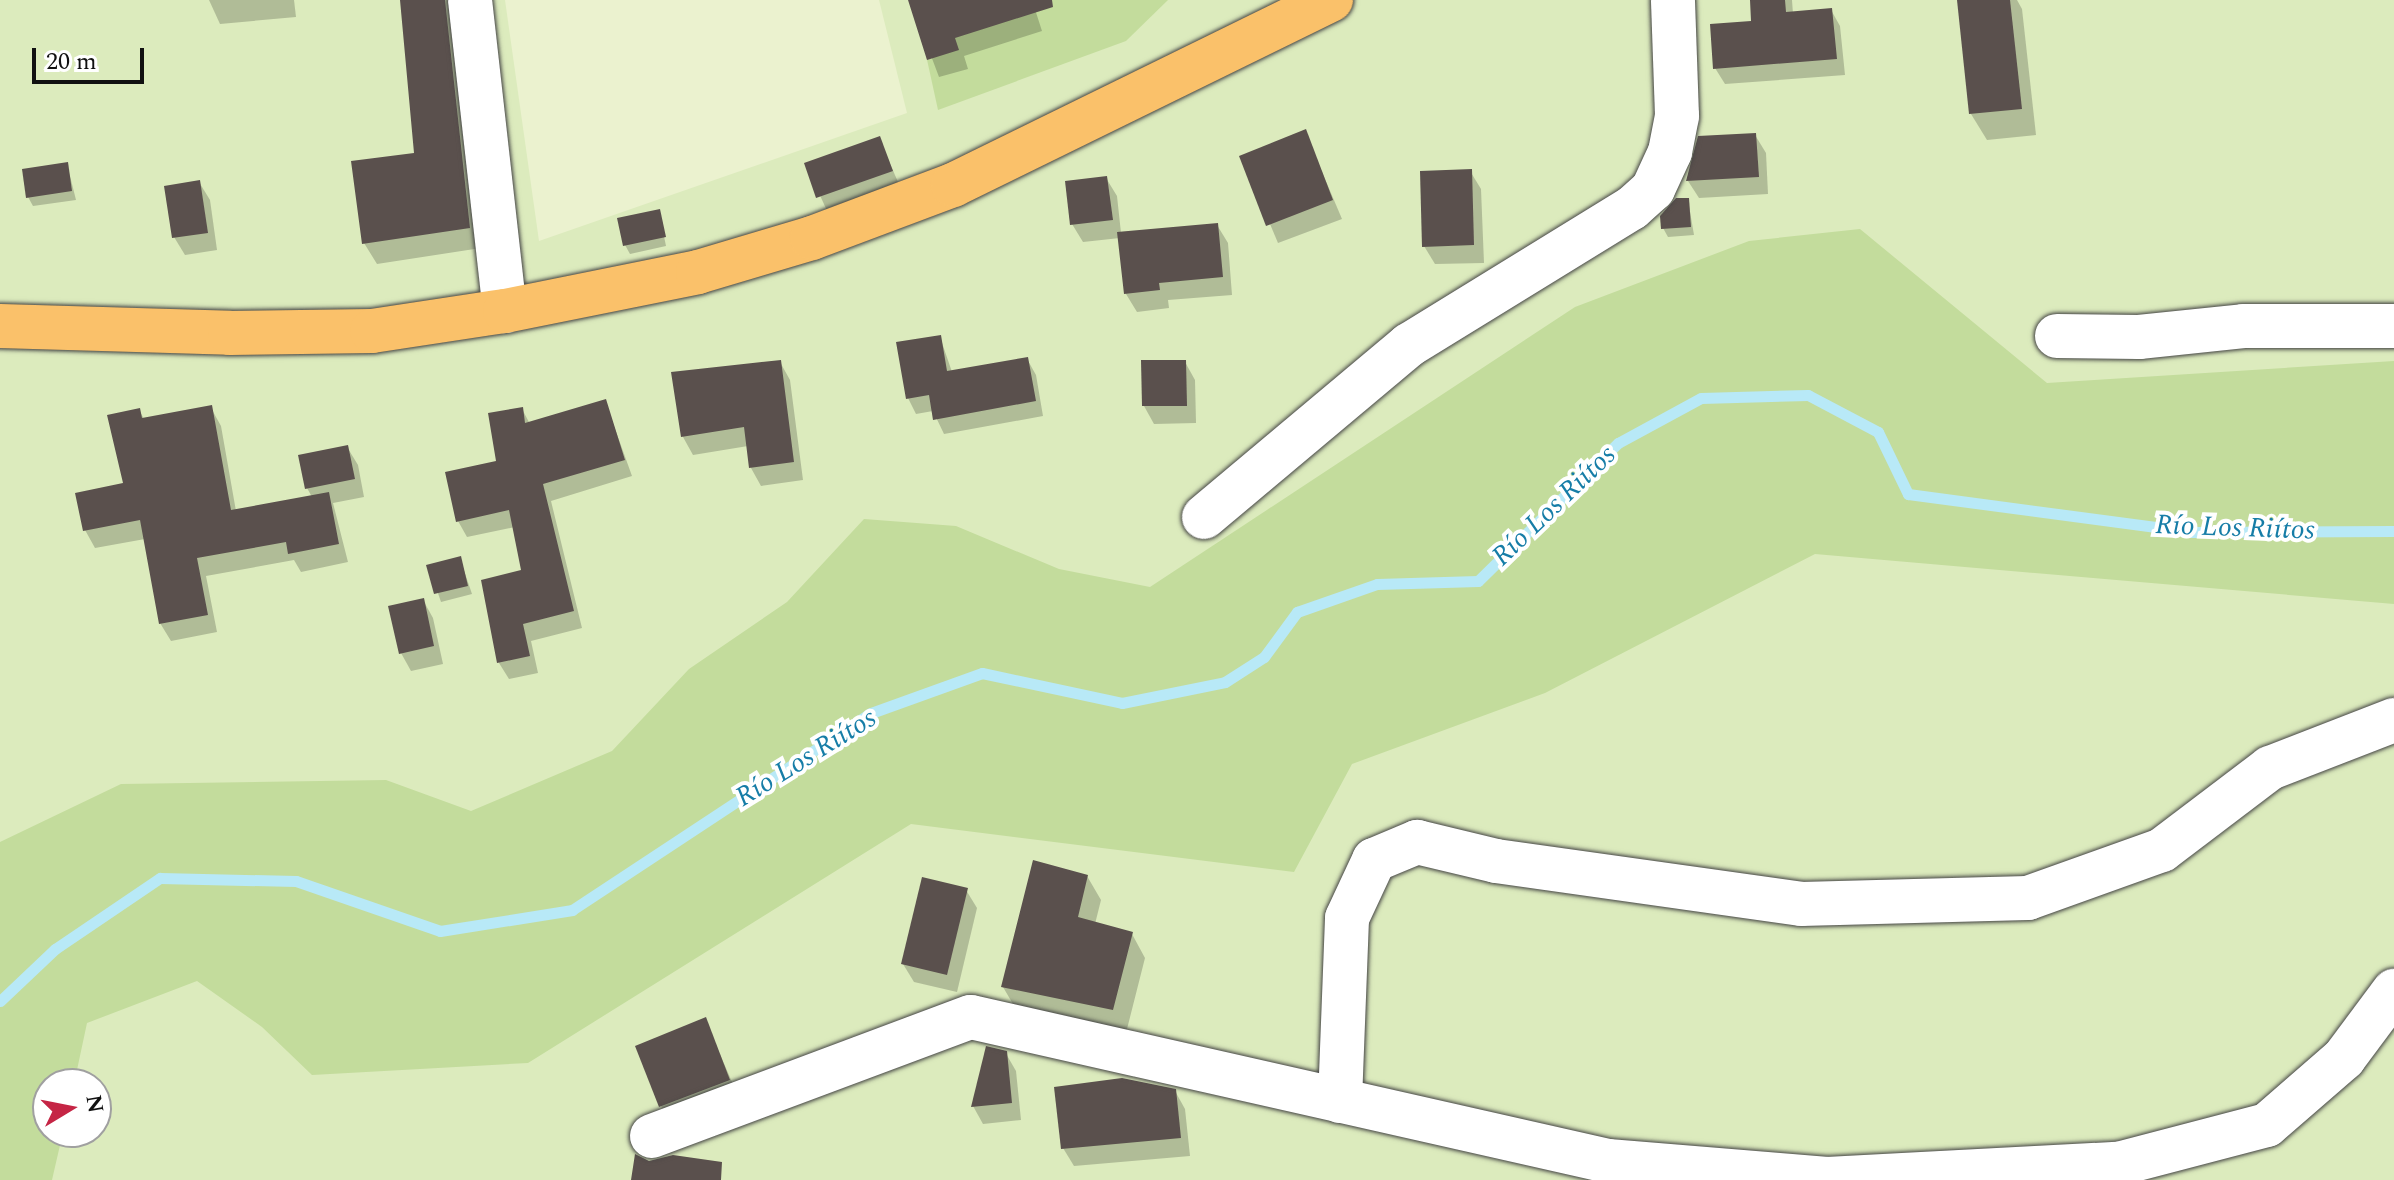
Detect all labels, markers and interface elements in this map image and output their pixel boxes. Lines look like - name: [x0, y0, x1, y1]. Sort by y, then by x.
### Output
- scale bar: [36, 32, 148, 82]
- text: 20 m: [46, 44, 97, 80]
- water label: Río Los Riítos: [1485, 439, 1623, 573]
- water label: Río Los Riítos: [2155, 508, 2315, 548]
- water label: Río Los Riítos: [730, 702, 882, 814]
- north arrow: [32, 1068, 112, 1148]
- text: N: [76, 1092, 112, 1116]

